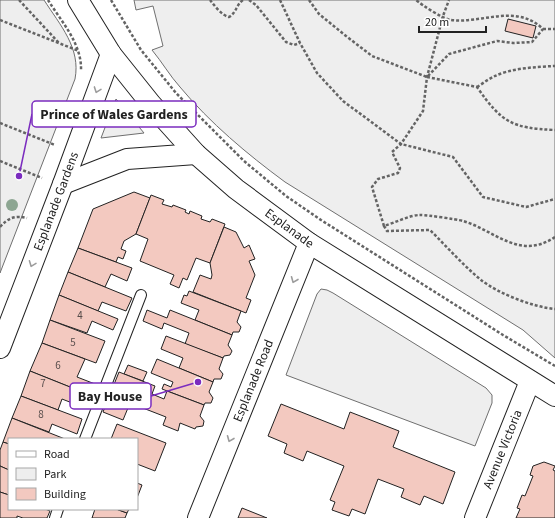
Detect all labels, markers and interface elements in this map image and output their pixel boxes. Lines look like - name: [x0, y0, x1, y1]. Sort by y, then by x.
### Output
- scale bar: [419, 8, 486, 34]
- text: 20 m: [425, 14, 449, 31]
- one-way arrow: [94, 87, 102, 94]
- callout: Prince of Wales Gardens: [32, 101, 196, 127]
- text: Prince of Wales Gardens: [40, 105, 188, 125]
- street label: Esplanade Gardens: [29, 149, 83, 254]
- street label: Esplanade: [261, 204, 317, 253]
- one-way arrow: [29, 261, 37, 268]
- one-way arrow: [291, 275, 299, 283]
- house number: 4: [77, 308, 83, 323]
- house number: 5: [70, 335, 76, 350]
- street label: Esplanade Road: [229, 337, 278, 425]
- house number: 6: [55, 358, 61, 373]
- house number: 7: [40, 376, 46, 391]
- callout: Bay House: [70, 383, 151, 409]
- text: Bay House: [78, 387, 142, 407]
- house number: 8: [38, 407, 44, 422]
- street label: Avenue Victoria: [479, 407, 527, 492]
- one-way arrow: [227, 435, 235, 443]
- legend: [8, 438, 138, 510]
- text: Road: [44, 446, 70, 463]
- text: Park: [44, 466, 66, 483]
- text: Building: [44, 486, 86, 503]

